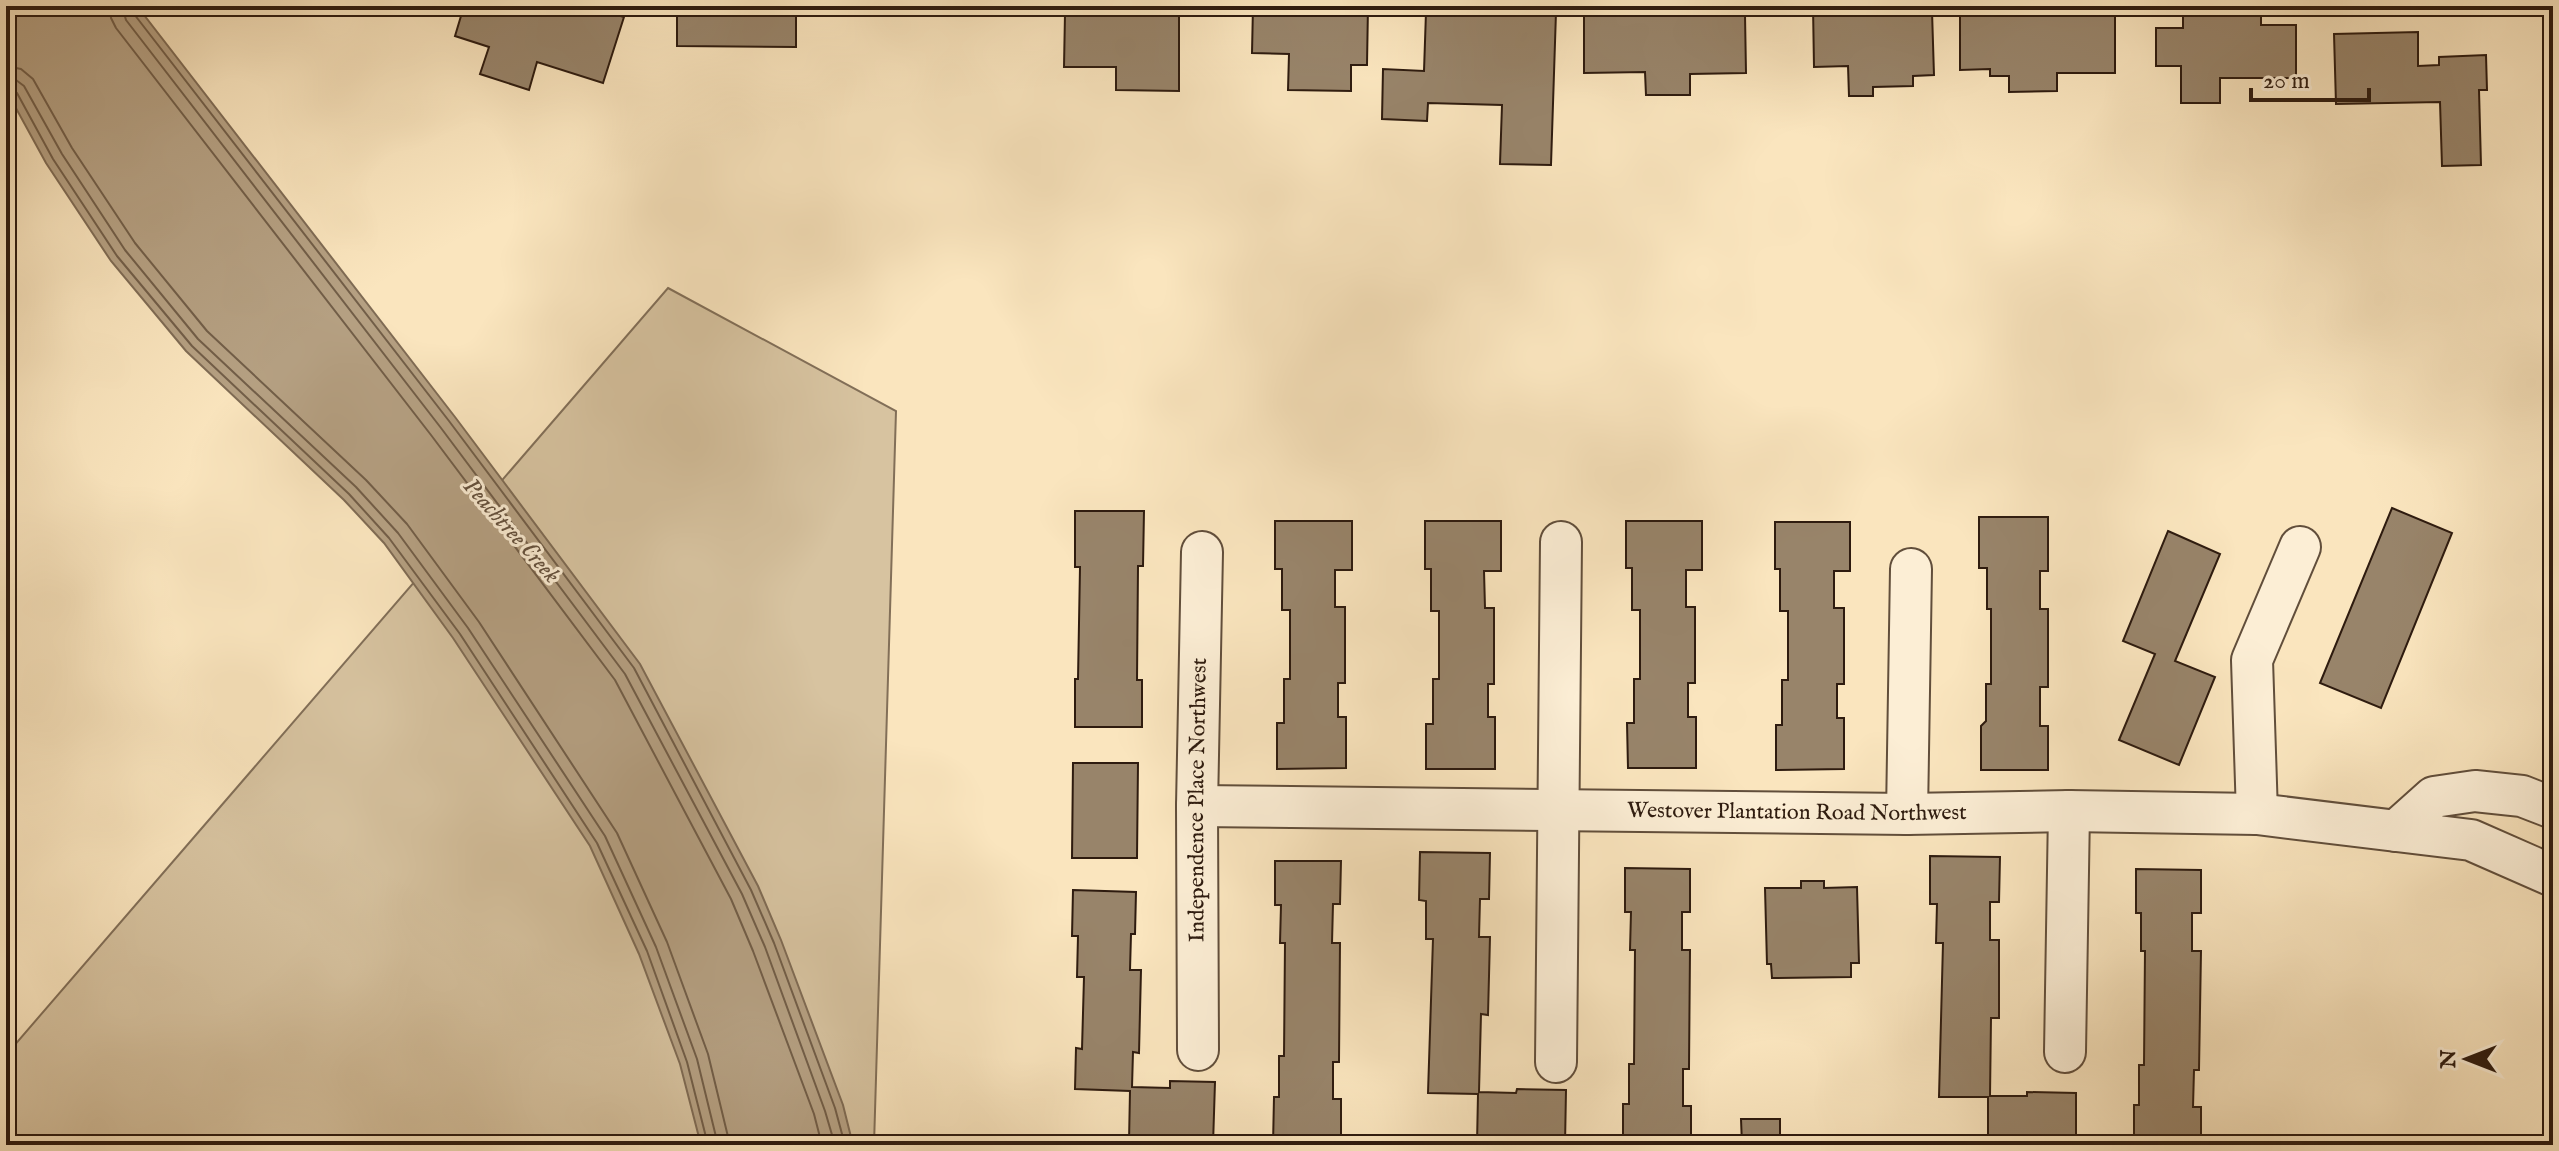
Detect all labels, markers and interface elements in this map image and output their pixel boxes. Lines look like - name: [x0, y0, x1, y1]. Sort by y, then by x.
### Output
- scale bar: [2251, 52, 2369, 102]
- text: 20 m: [2263, 66, 2310, 97]
- water label: Peachtree Creek: [455, 472, 567, 590]
- street label: Independence Place Northwest: [1183, 657, 1214, 942]
- street label: Westover Plantation Road Northwest: [1627, 797, 1968, 828]
- north arrow: [2427, 1019, 2507, 1099]
- text: N: [2435, 1049, 2463, 1070]

